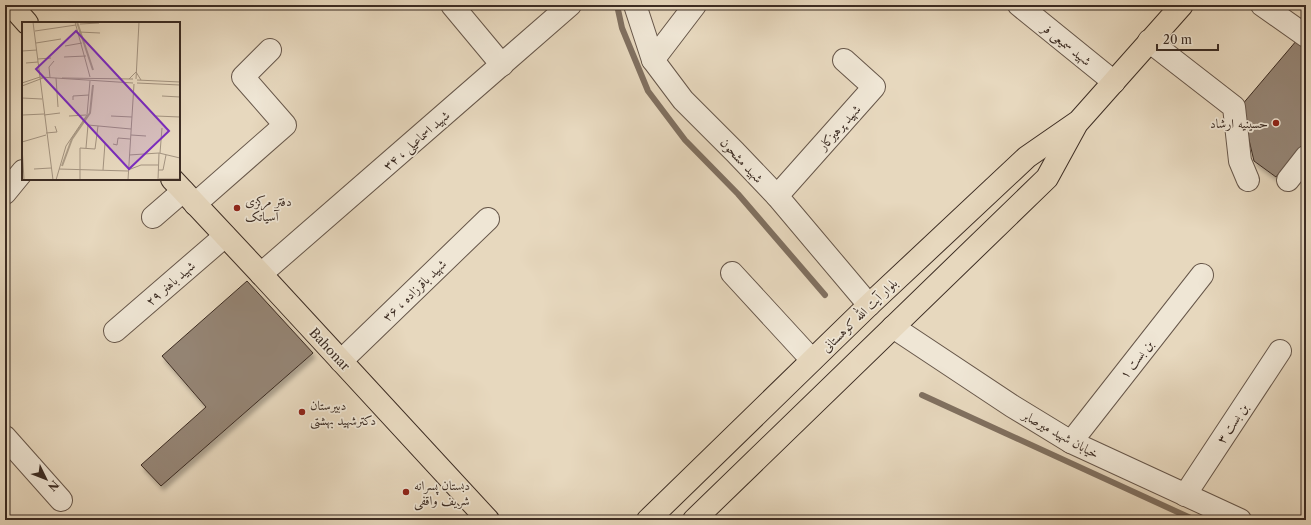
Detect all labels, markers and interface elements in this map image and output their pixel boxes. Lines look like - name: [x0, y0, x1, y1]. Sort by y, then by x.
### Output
- street label: شهید سمیعی فر: [1036, 18, 1095, 70]
- inset map: [22, 22, 180, 180]
- scale bar: [1157, 26, 1218, 52]
- text: 20 m: [1163, 32, 1192, 47]
- street label: شهید پرهیزکار: [813, 101, 865, 156]
- street label: شهید اسماعیلی ، ۳۴: [379, 107, 455, 176]
- place label: حسینیه ارشاد: [1210, 115, 1268, 132]
- marker: حسینیه ارشاد: [1271, 118, 1281, 128]
- street label: شهید مشحون: [716, 134, 767, 186]
- place label: دفتر مرکزی آسیاتک: [245, 193, 292, 224]
- marker: دفتر مرکزی آسیاتک: [232, 203, 242, 213]
- street label: شهید باقرزاده ، ۳۶: [379, 256, 450, 325]
- street label: شهید باهنر ۲۹: [142, 257, 199, 310]
- street label: بلوار آیت الله کوهستانی: [816, 273, 901, 356]
- street label: Bahonar: [306, 324, 354, 374]
- street label: بن بست ۱: [1116, 336, 1157, 382]
- place label: دبیرستان دکترشهید بهشتی: [310, 397, 376, 430]
- street label: بن بست ۳: [1213, 399, 1252, 447]
- street label: خیابان شهید میرصابر: [1018, 406, 1102, 462]
- marker: دبیرستان دکترشهید بهشتی: [297, 407, 307, 417]
- north arrow: [26, 459, 66, 499]
- place label: دبستان پسرانه شریف واقفی: [414, 477, 470, 511]
- text: N: [45, 478, 62, 494]
- marker: دبستان پسرانه شریف واقفی: [401, 487, 411, 497]

